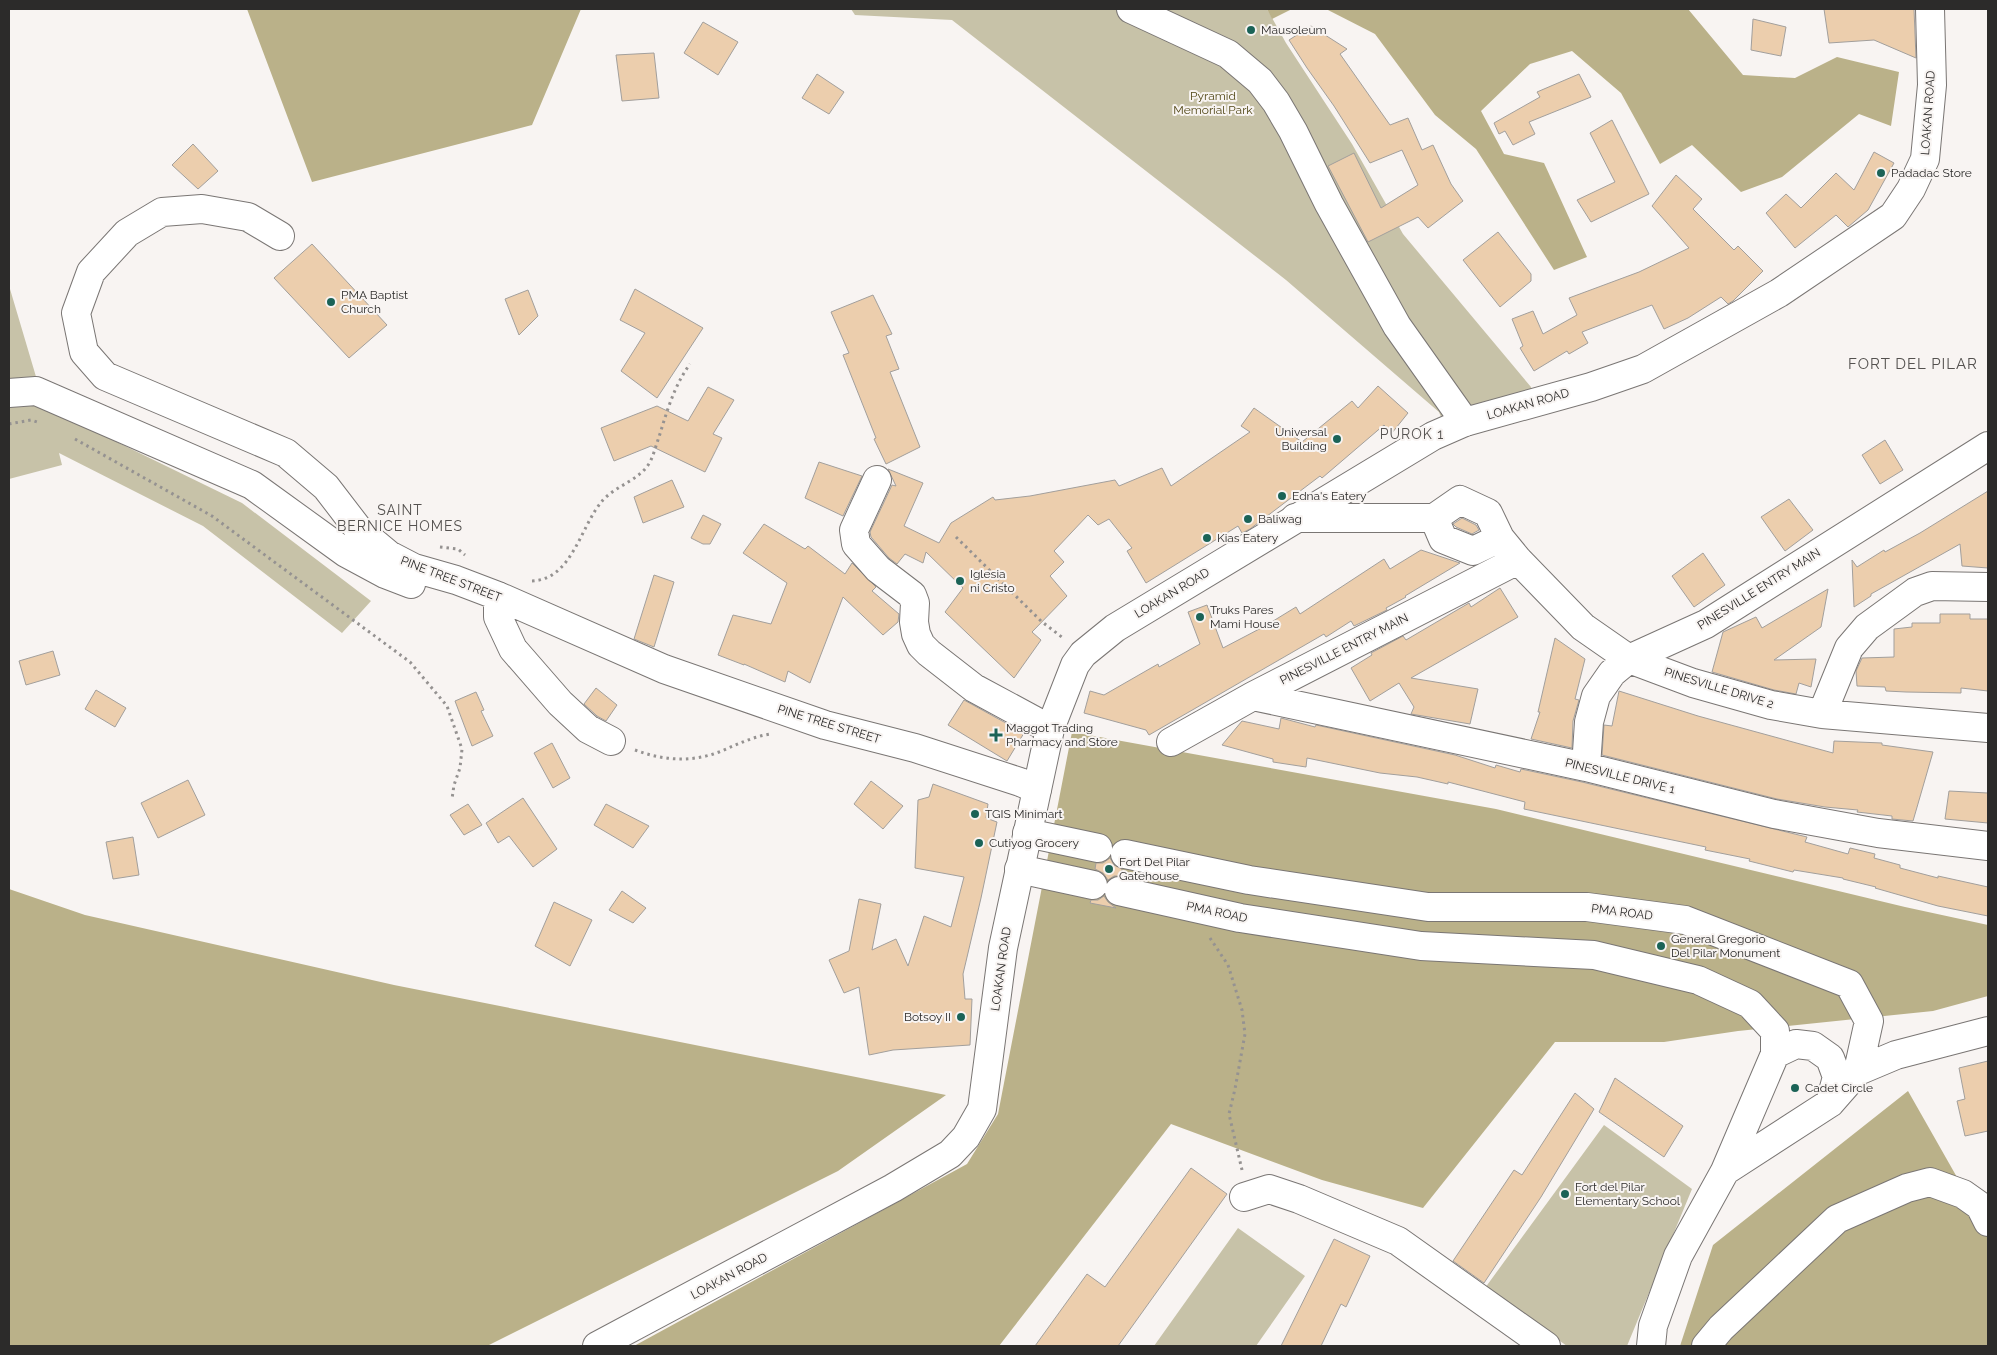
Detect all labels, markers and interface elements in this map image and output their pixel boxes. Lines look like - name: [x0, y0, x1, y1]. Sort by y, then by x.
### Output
- place label: Mausoleum: [1261, 23, 1327, 37]
- marker: Mausoleum: [1245, 24, 1257, 36]
- street label: LOAKAN ROAD: [1918, 70, 1938, 156]
- park label: Pyramid Memorial Park: [1173, 89, 1253, 117]
- place label: Padadac Store: [1891, 166, 1972, 180]
- marker: Padadac Store: [1875, 167, 1887, 179]
- place label: PMA Baptist Church: [341, 288, 408, 316]
- marker: PMA Baptist Church: [325, 296, 337, 308]
- district label: FORT DEL PILAR: [1848, 355, 1978, 373]
- street label: LOAKAN ROAD: [1485, 385, 1571, 422]
- place label: Universal Building: [1275, 425, 1328, 453]
- district label: PUROK 1: [1380, 426, 1444, 442]
- marker: Universal Building: [1331, 433, 1343, 445]
- place label: Edna's Eatery: [1292, 489, 1367, 503]
- marker: Edna's Eatery: [1276, 490, 1288, 502]
- district label: SAINT BERNICE HOMES: [337, 502, 463, 534]
- place label: Baliwag: [1258, 512, 1302, 526]
- marker: Baliwag: [1242, 513, 1254, 525]
- place label: Kias Eatery: [1217, 531, 1279, 545]
- marker: Kias Eatery: [1201, 532, 1213, 544]
- street label: PINESVILLE ENTRY MAIN: [1695, 545, 1823, 633]
- street label: PINE TREE STREET: [399, 553, 504, 605]
- street label: LOAKAN ROAD: [1132, 565, 1212, 621]
- place label: Iglesia ni Cristo: [970, 567, 1015, 595]
- marker: Iglesia ni Cristo: [954, 575, 966, 587]
- place label: Truks Pares Mami House: [1210, 603, 1280, 631]
- street label: PINESVILLE ENTRY MAIN: [1277, 610, 1411, 688]
- marker: Truks Pares Mami House: [1194, 611, 1206, 623]
- street label: PINESVILLE DRIVE 2: [1663, 665, 1775, 711]
- street label: PINE TREE STREET: [776, 702, 883, 747]
- place label: Maggot Trading Pharmacy and Store: [1006, 721, 1118, 749]
- marker: Maggot Trading Pharmacy and Store: [990, 729, 1002, 741]
- street label: PINESVILLE DRIVE 1: [1564, 756, 1676, 796]
- place label: TGIS Minimart: [985, 807, 1063, 821]
- marker: TGIS Minimart: [969, 808, 981, 820]
- place label: Cutiyog Grocery: [989, 836, 1079, 850]
- marker: Cutiyog Grocery: [973, 837, 985, 849]
- place label: Fort Del Pilar Gatehouse: [1119, 855, 1191, 883]
- marker: Fort Del Pilar Gatehouse: [1103, 863, 1115, 875]
- street label: PMA ROAD: [1185, 899, 1249, 925]
- street label: PMA ROAD: [1590, 901, 1654, 923]
- street label: LOAKAN ROAD: [988, 926, 1014, 1012]
- place label: General Gregorio Del Pilar Monument: [1671, 932, 1780, 960]
- marker: General Gregorio Del Pilar Monument: [1655, 940, 1667, 952]
- place label: Botsoy II: [904, 1010, 951, 1024]
- marker: Botsoy II: [955, 1011, 967, 1023]
- place label: Cadet Circle: [1805, 1081, 1873, 1095]
- marker: Cadet Circle: [1789, 1082, 1801, 1094]
- place label: Fort del Pilar Elementary School: [1575, 1180, 1681, 1208]
- marker: Fort del Pilar Elementary School: [1559, 1188, 1571, 1200]
- street label: LOAKAN ROAD: [688, 1250, 770, 1302]

